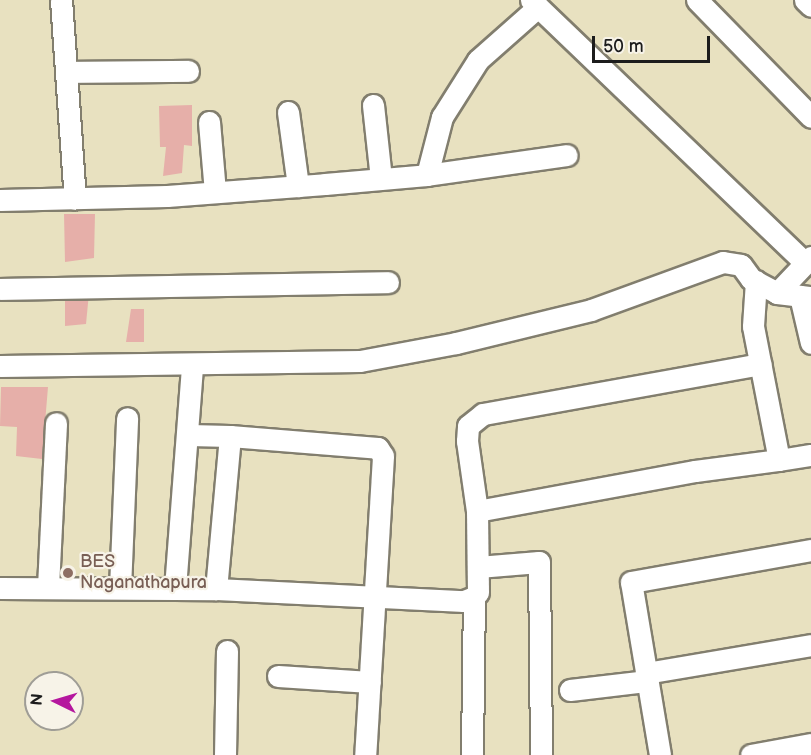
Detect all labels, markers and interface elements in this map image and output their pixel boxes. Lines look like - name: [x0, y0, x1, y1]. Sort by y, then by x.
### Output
- scale bar: [595, 24, 714, 62]
- text: 50 m: [603, 36, 644, 57]
- place label: BES Naganathapura: [80, 552, 207, 594]
- marker: BES Naganathapura: [61, 566, 75, 580]
- north arrow: [24, 671, 84, 731]
- text: N: [28, 693, 48, 706]

